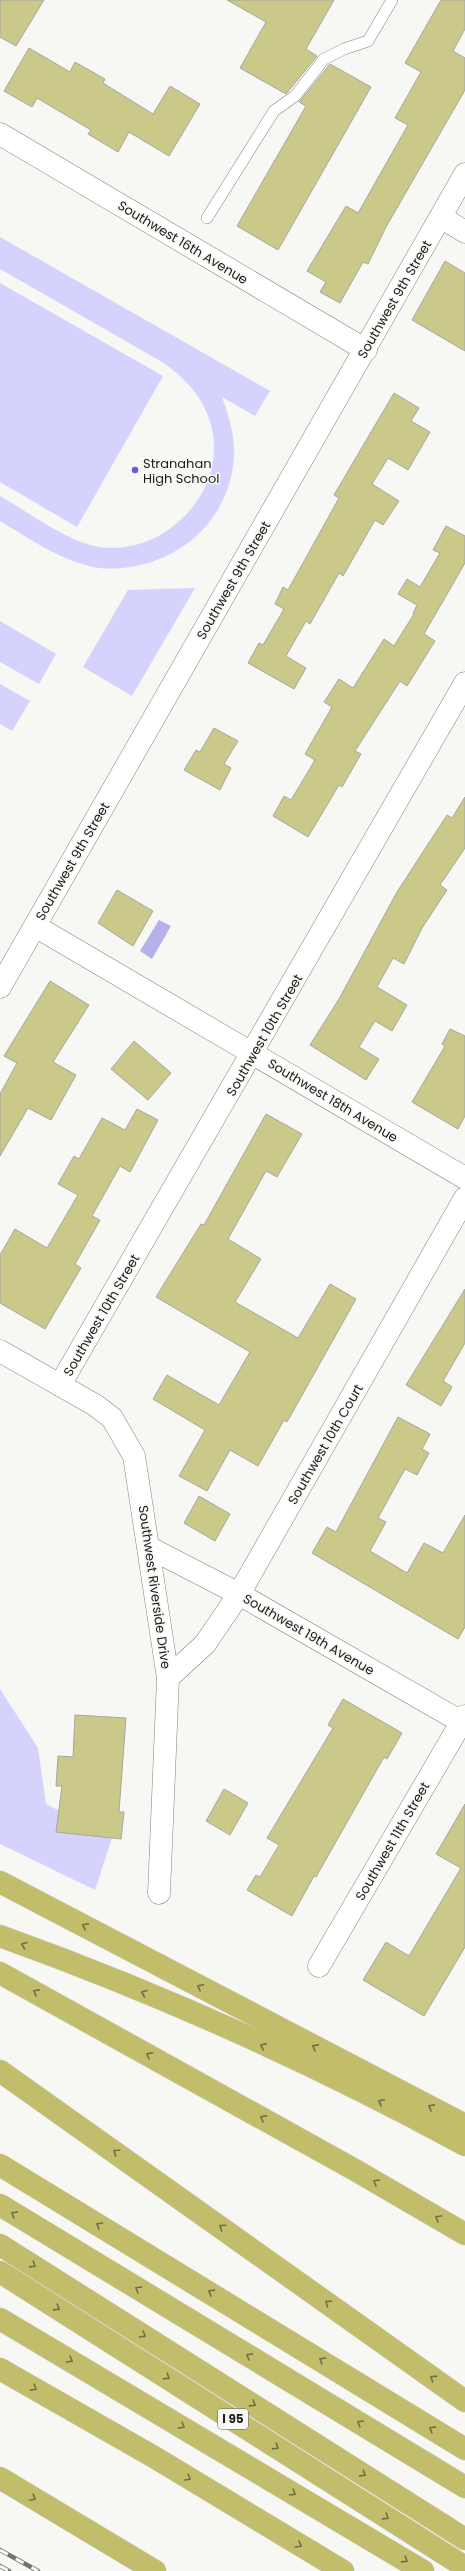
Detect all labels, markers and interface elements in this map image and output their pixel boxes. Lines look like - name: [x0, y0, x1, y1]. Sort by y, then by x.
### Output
- street label: Southwest 16th Avenue: [114, 196, 251, 289]
- street label: Southwest 9th Street: [353, 236, 436, 362]
- place label: Stranahan High School: [143, 454, 219, 488]
- marker: Stranahan High School: [130, 465, 140, 475]
- street label: Southwest 9th Street: [192, 517, 275, 643]
- street label: Southwest 9th Street: [31, 798, 114, 924]
- street label: Southwest 10th Street: [222, 971, 307, 1100]
- street label: Southwest 18th Avenue: [264, 1054, 401, 1147]
- street label: Southwest 10th Street: [59, 1251, 144, 1380]
- street label: Southwest 10th Court: [283, 1380, 368, 1508]
- street label: Southwest Riverside Drive: [134, 1504, 175, 1670]
- street label: Southwest 19th Avenue: [240, 1589, 378, 1680]
- street label: Southwest 11th Street: [351, 1778, 434, 1904]
- one-way arrow: [82, 1924, 89, 1931]
- one-way arrow: [20, 1941, 27, 1949]
- one-way arrow: [197, 1984, 204, 1992]
- one-way arrow: [33, 1989, 40, 1997]
- one-way arrow: [141, 1990, 148, 1998]
- one-way arrow: [260, 2043, 268, 2051]
- one-way arrow: [312, 2044, 319, 2051]
- one-way arrow: [146, 2053, 154, 2060]
- one-way arrow: [377, 2099, 385, 2107]
- one-way arrow: [427, 2104, 435, 2111]
- one-way arrow: [260, 2116, 267, 2123]
- one-way arrow: [113, 2150, 120, 2157]
- one-way arrow: [373, 2180, 380, 2187]
- one-way arrow: [11, 2211, 18, 2218]
- one-way arrow: [435, 2215, 442, 2222]
- one-way arrow: [96, 2222, 103, 2229]
- one-way arrow: [219, 2224, 226, 2232]
- one-way arrow: [29, 2261, 36, 2268]
- one-way arrow: [135, 2286, 142, 2293]
- one-way arrow: [208, 2289, 215, 2296]
- one-way arrow: [325, 2301, 332, 2308]
- one-way arrow: [53, 2303, 60, 2311]
- one-way arrow: [139, 2330, 146, 2337]
- one-way arrow: [246, 2353, 253, 2361]
- one-way arrow: [66, 2355, 73, 2362]
- one-way arrow: [319, 2357, 326, 2365]
- one-way arrow: [163, 2373, 170, 2380]
- one-way arrow: [431, 2376, 438, 2383]
- one-way arrow: [30, 2384, 37, 2391]
- one-way arrow: [249, 2399, 256, 2407]
- road number: I 95: [218, 2409, 248, 2429]
- one-way arrow: [178, 2421, 185, 2428]
- one-way arrow: [357, 2421, 364, 2428]
- one-way arrow: [429, 2426, 436, 2433]
- one-way arrow: [272, 2442, 279, 2450]
- one-way arrow: [358, 2469, 365, 2476]
- one-way arrow: [184, 2473, 191, 2480]
- one-way arrow: [289, 2488, 296, 2495]
- one-way arrow: [29, 2493, 36, 2500]
- one-way arrow: [382, 2512, 389, 2519]
- one-way arrow: [295, 2540, 302, 2547]
- one-way arrow: [401, 2555, 408, 2562]

